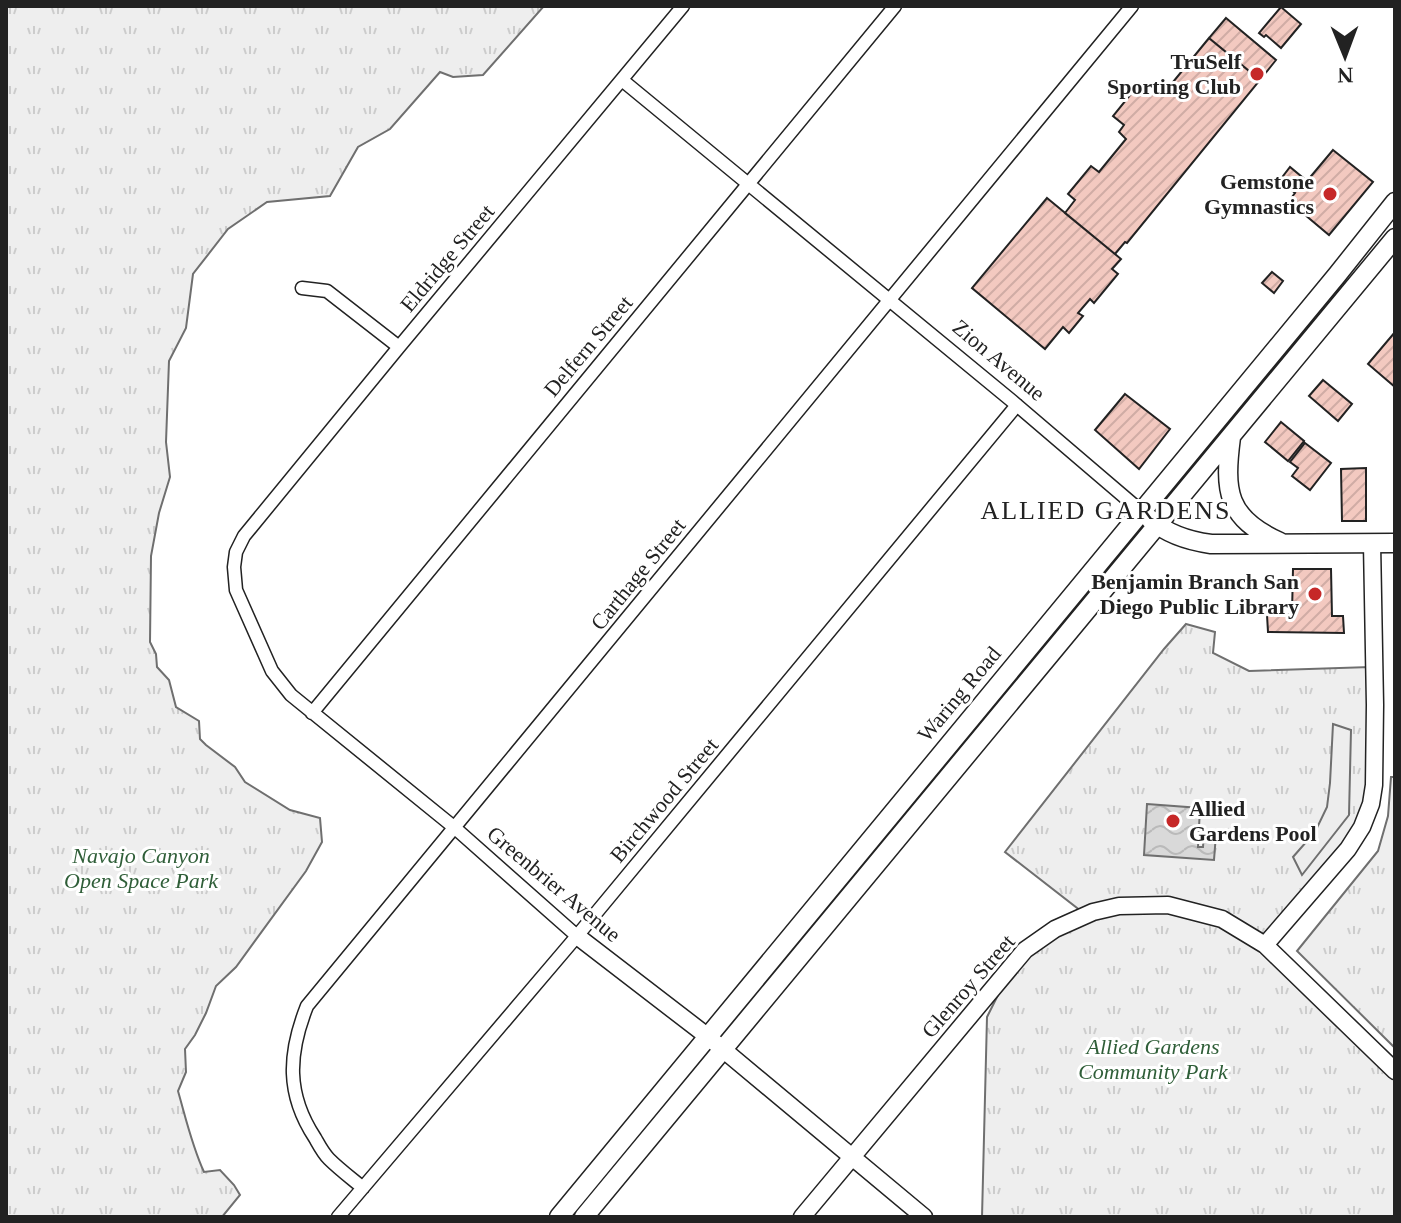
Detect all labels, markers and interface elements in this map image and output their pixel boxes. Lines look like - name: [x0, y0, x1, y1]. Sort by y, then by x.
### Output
- north arrow: [1305, 16, 1385, 96]
- place label: TruSelf Sporting Club: [1107, 49, 1242, 99]
- text: N: [1337, 63, 1354, 88]
- marker: TruSelf Sporting Club: [1248, 65, 1266, 83]
- place label: Gemstone Gymnastics: [1204, 169, 1314, 219]
- marker: Gemstone Gymnastics: [1321, 185, 1339, 203]
- street label: Eldridge Street: [395, 199, 499, 317]
- street label: Delfern Street: [539, 290, 637, 402]
- street label: Zion Avenue: [948, 314, 1050, 406]
- district label: ALLIED GARDENS: [980, 496, 1232, 525]
- street label: Carthage Street: [585, 513, 691, 635]
- place label: Benjamin Branch San Diego Public Library: [1091, 569, 1299, 619]
- marker: Benjamin Branch San Diego Public Library: [1306, 585, 1324, 603]
- street label: Waring Road: [912, 641, 1006, 747]
- street label: Birchwood Street: [605, 733, 723, 867]
- place label: Allied Gardens Pool: [1189, 796, 1317, 846]
- marker: Allied Gardens Pool: [1164, 812, 1182, 830]
- street label: Greenbrier Avenue: [482, 821, 626, 947]
- park label: Navajo Canyon Open Space Park: [64, 843, 219, 893]
- street label: Glenroy Street: [916, 929, 1020, 1043]
- park label: Allied Gardens Community Park: [1078, 1034, 1229, 1084]

